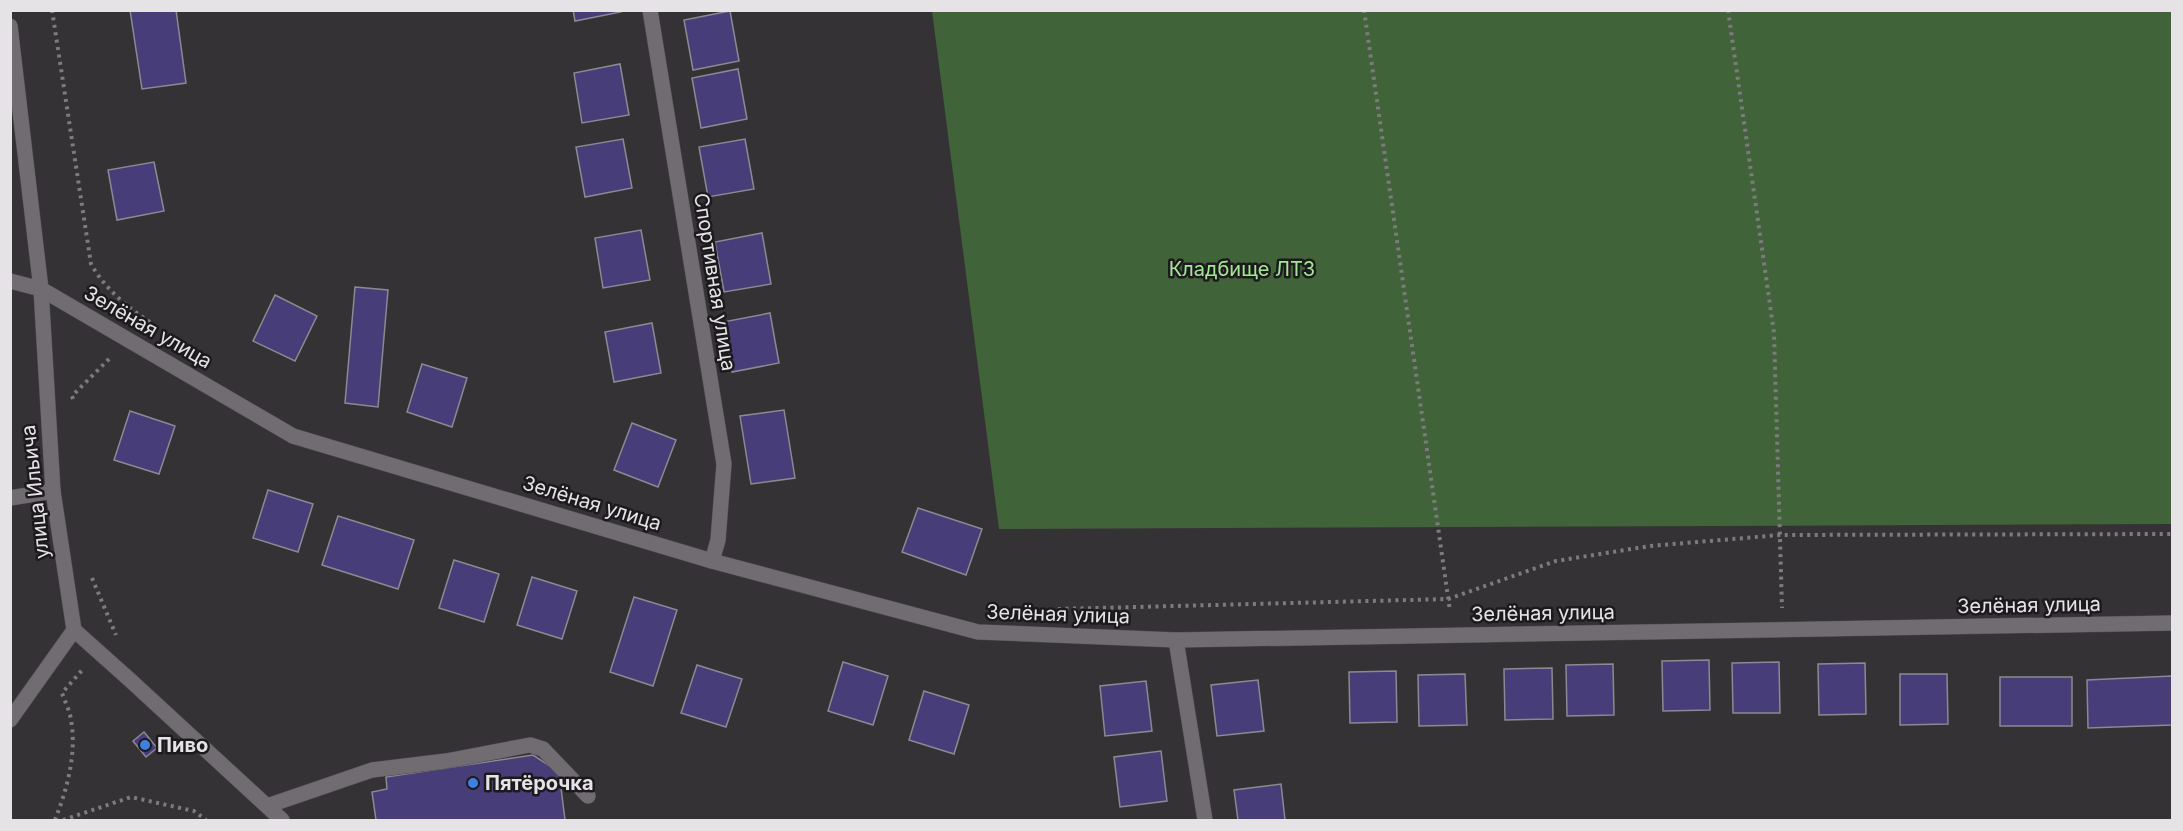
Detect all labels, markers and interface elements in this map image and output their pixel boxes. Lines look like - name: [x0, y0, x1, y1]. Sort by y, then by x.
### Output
- street label: Спортивная улица: [689, 191, 741, 373]
- park label: Кладбище ЛТЗ: [1169, 257, 1315, 281]
- street label: Зелёная улица: [80, 281, 216, 373]
- street label: улица Ильича: [16, 424, 54, 560]
- street label: Зелёная улица: [520, 471, 664, 535]
- street label: Зелёная улица: [1957, 592, 2101, 618]
- street label: Зелёная улица: [986, 599, 1130, 629]
- street label: Зелёная улица: [1471, 600, 1615, 626]
- place label: Пиво: [157, 733, 208, 757]
- marker: Пиво: [138, 738, 152, 752]
- place label: Пятёрочка: [485, 771, 594, 795]
- marker: Пятёрочка: [466, 776, 480, 790]

